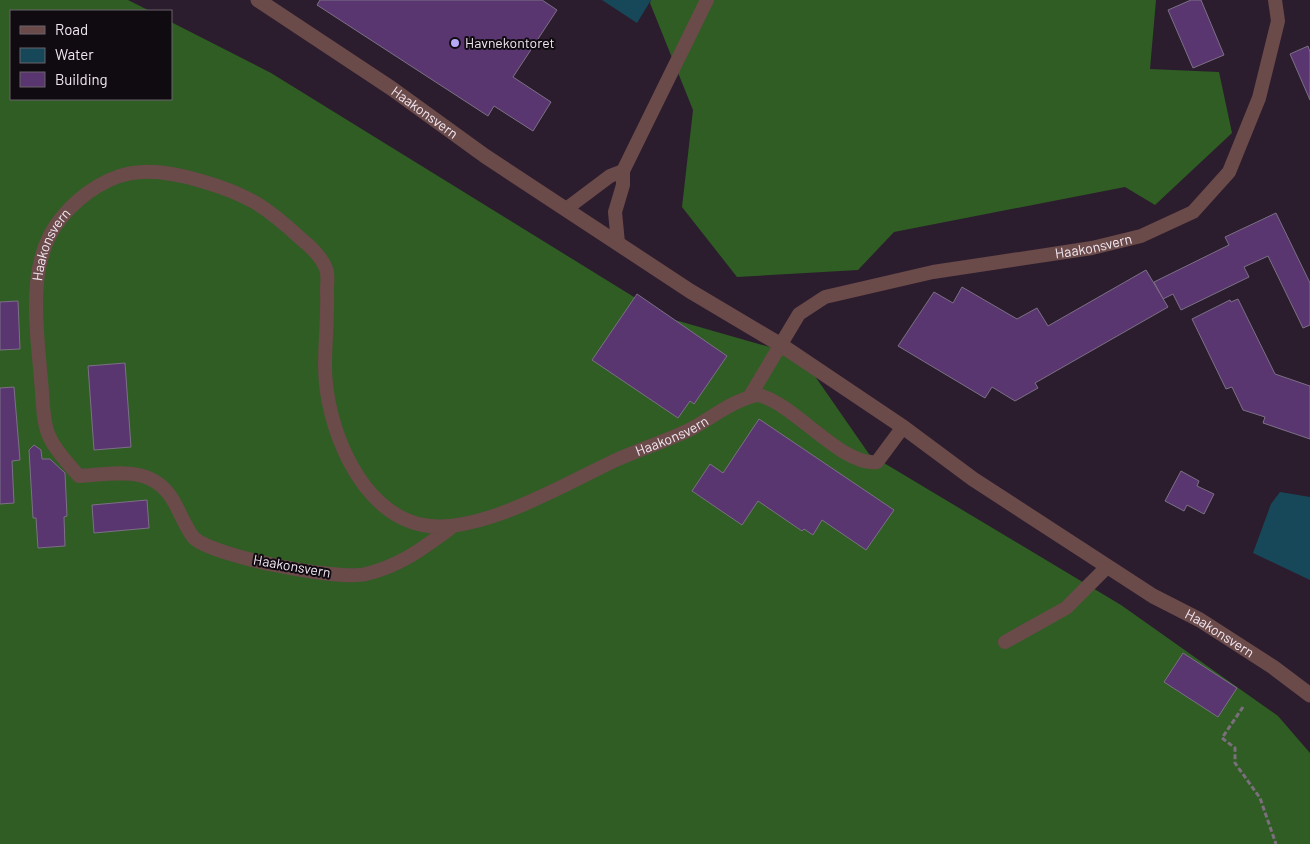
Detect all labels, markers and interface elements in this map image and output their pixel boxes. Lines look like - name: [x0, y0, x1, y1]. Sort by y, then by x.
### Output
- legend: [10, 10, 172, 100]
- text: Road: [55, 20, 88, 38]
- place label: Havnekontoret: [465, 34, 555, 51]
- marker: Havnekontoret: [449, 37, 461, 49]
- text: Water: [55, 45, 94, 63]
- text: Building: [55, 70, 108, 88]
- street label: Haakonsvern: [388, 82, 462, 142]
- street label: Haakonsvern: [28, 205, 74, 282]
- street label: Haakonsvern: [1054, 230, 1134, 261]
- street label: Haakonsvern: [633, 412, 711, 459]
- street label: Haakonsvern: [252, 550, 332, 581]
- street label: Haakonsvern: [1183, 605, 1258, 661]

